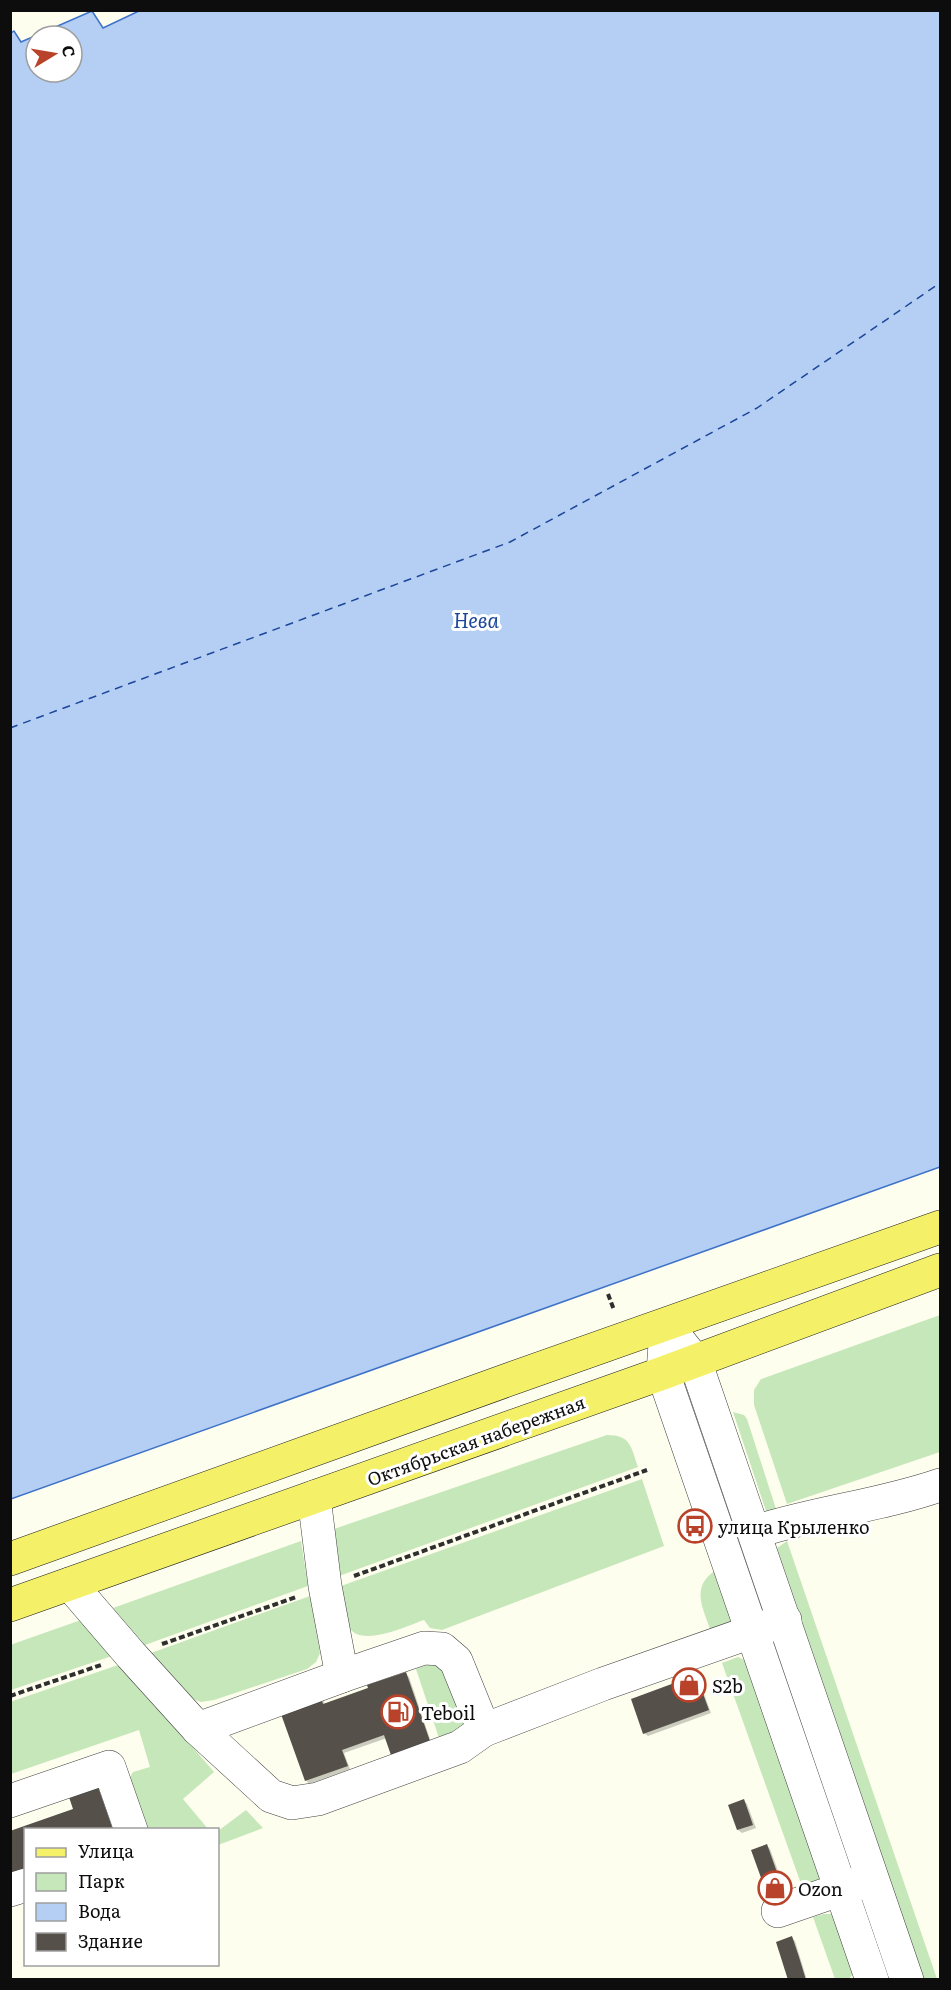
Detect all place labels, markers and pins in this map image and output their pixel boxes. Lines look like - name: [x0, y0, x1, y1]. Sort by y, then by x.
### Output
- bus stop icon: улица Крыленко: [677, 1508, 713, 1544]
- place label: улица Крыленко: [718, 1513, 870, 1540]
- shop icon: S2b: [671, 1667, 707, 1703]
- place label: S2b: [712, 1672, 743, 1699]
- fuel station icon: Teboil: [380, 1694, 416, 1730]
- place label: Teboil: [421, 1699, 475, 1726]
- shop icon: Ozon: [757, 1870, 793, 1906]
- place label: Ozon: [798, 1875, 843, 1902]

